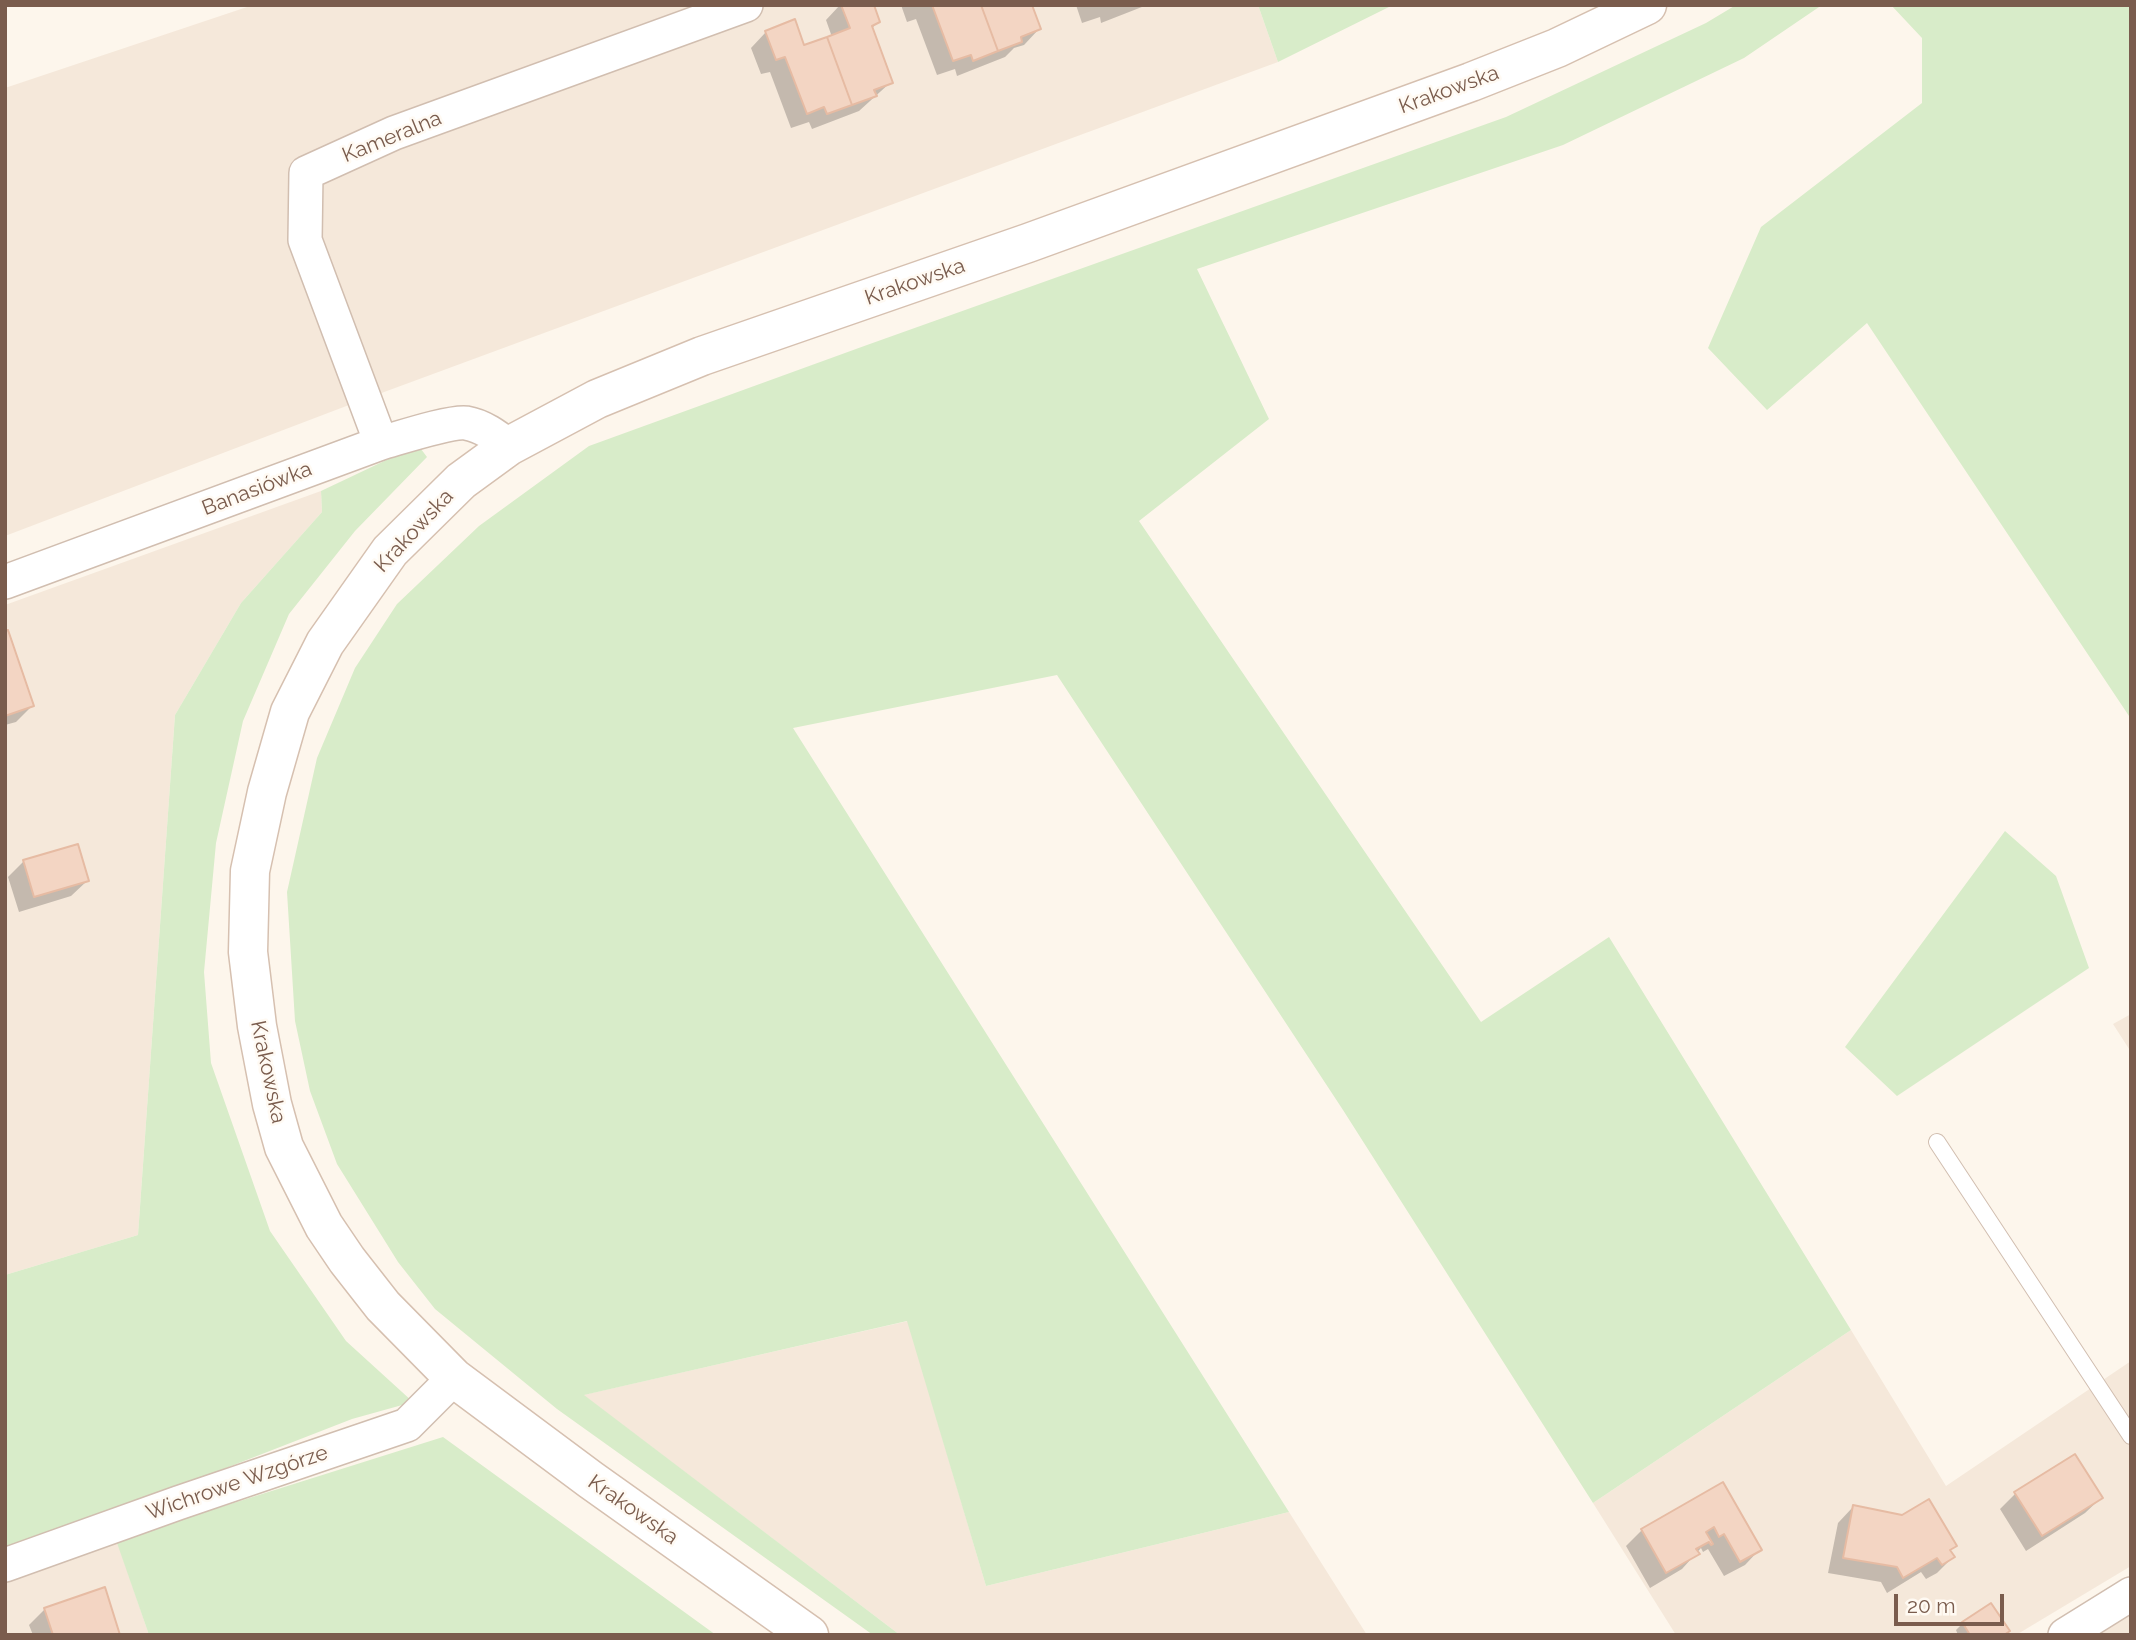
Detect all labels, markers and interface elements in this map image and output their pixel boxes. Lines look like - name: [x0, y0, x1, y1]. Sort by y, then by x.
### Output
- street label: Krakowska: [1396, 60, 1502, 120]
- street label: Kameralna: [339, 106, 445, 168]
- street label: Krakowska: [862, 253, 968, 311]
- street label: Banasiówka: [199, 457, 315, 521]
- street label: Krakowska: [369, 484, 459, 578]
- street label: Krakowska: [245, 1018, 291, 1126]
- street label: Wichrowe Wzgórze: [143, 1440, 331, 1526]
- street label: Krakowska: [583, 1470, 683, 1550]
- scale bar: [1898, 1580, 2008, 1624]
- text: 20 m: [1907, 1593, 1955, 1618]

